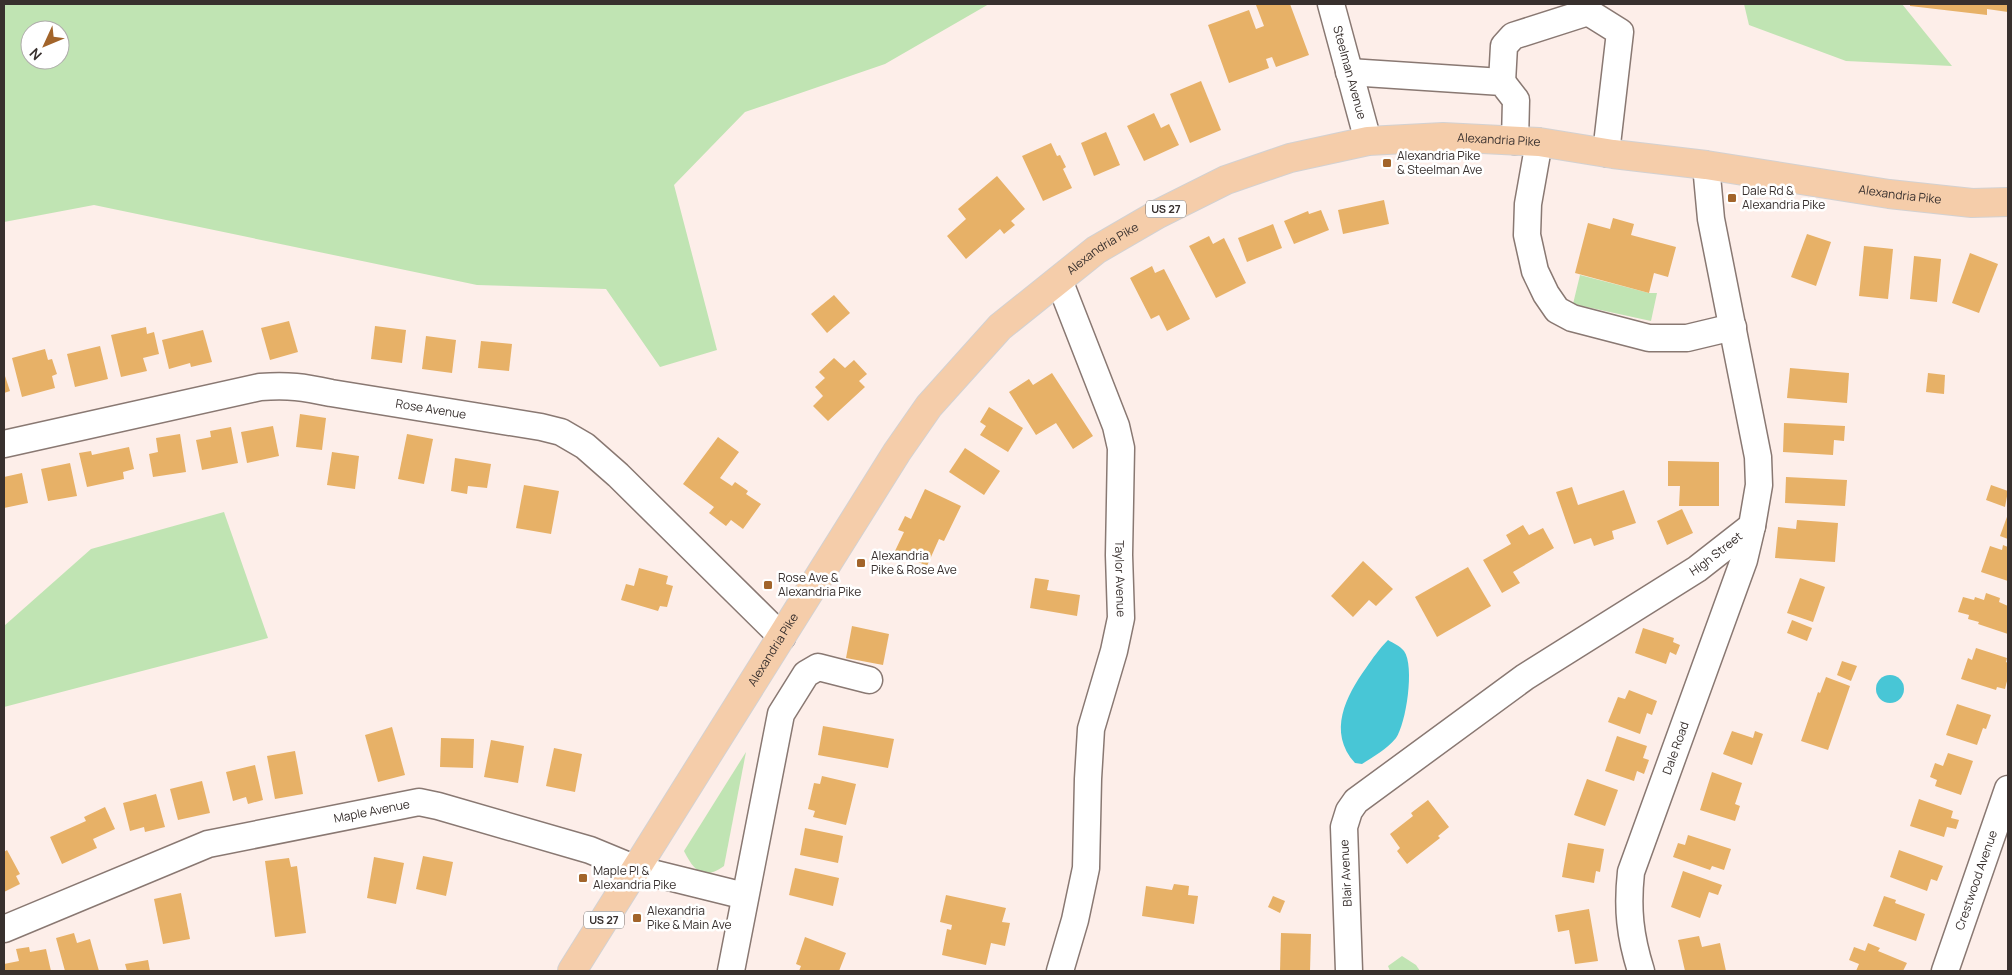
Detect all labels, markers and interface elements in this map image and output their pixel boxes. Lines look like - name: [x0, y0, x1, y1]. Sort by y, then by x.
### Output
- north arrow: [20, 20, 70, 70]
- street label: Steelman Avenue: [1329, 24, 1371, 121]
- text: N: [25, 44, 46, 65]
- street label: Alexandria Pike: [1457, 129, 1541, 150]
- place label: Alexandria Pike & Steelman Ave: [1397, 147, 1482, 178]
- marker: Alexandria Pike & Steelman Ave: [1381, 157, 1393, 169]
- street label: Alexandria Pike: [1857, 180, 1942, 208]
- place label: Dale Rd & Alexandria Pike: [1742, 182, 1825, 213]
- marker: Dale Rd & Alexandria Pike: [1726, 192, 1738, 204]
- road number: US 27: [1146, 200, 1186, 218]
- street label: Alexandria Pike: [1063, 218, 1142, 278]
- street label: Rose Avenue: [394, 395, 468, 423]
- street label: High Street: [1686, 527, 1746, 580]
- street label: Taylor Avenue: [1111, 540, 1130, 617]
- place label: Alexandria Pike & Rose Ave: [871, 547, 957, 578]
- marker: Alexandria Pike & Rose Ave: [855, 557, 867, 569]
- place label: Rose Ave & Alexandria Pike: [778, 569, 861, 600]
- marker: Rose Ave & Alexandria Pike: [762, 579, 774, 591]
- street label: Alexandria Pike: [743, 610, 802, 689]
- street label: Dale Road: [1658, 719, 1693, 777]
- street label: Maple Avenue: [332, 795, 411, 827]
- street label: Crestwood Avenue: [1951, 828, 2001, 932]
- street label: Blair Avenue: [1335, 839, 1356, 907]
- place label: Maple Pl & Alexandria Pike: [593, 862, 676, 893]
- marker: Maple Pl & Alexandria Pike: [577, 872, 589, 884]
- place label: Alexandria Pike & Main Ave: [647, 902, 732, 933]
- road number: US 27: [584, 912, 624, 928]
- marker: Alexandria Pike & Main Ave: [631, 912, 643, 924]

